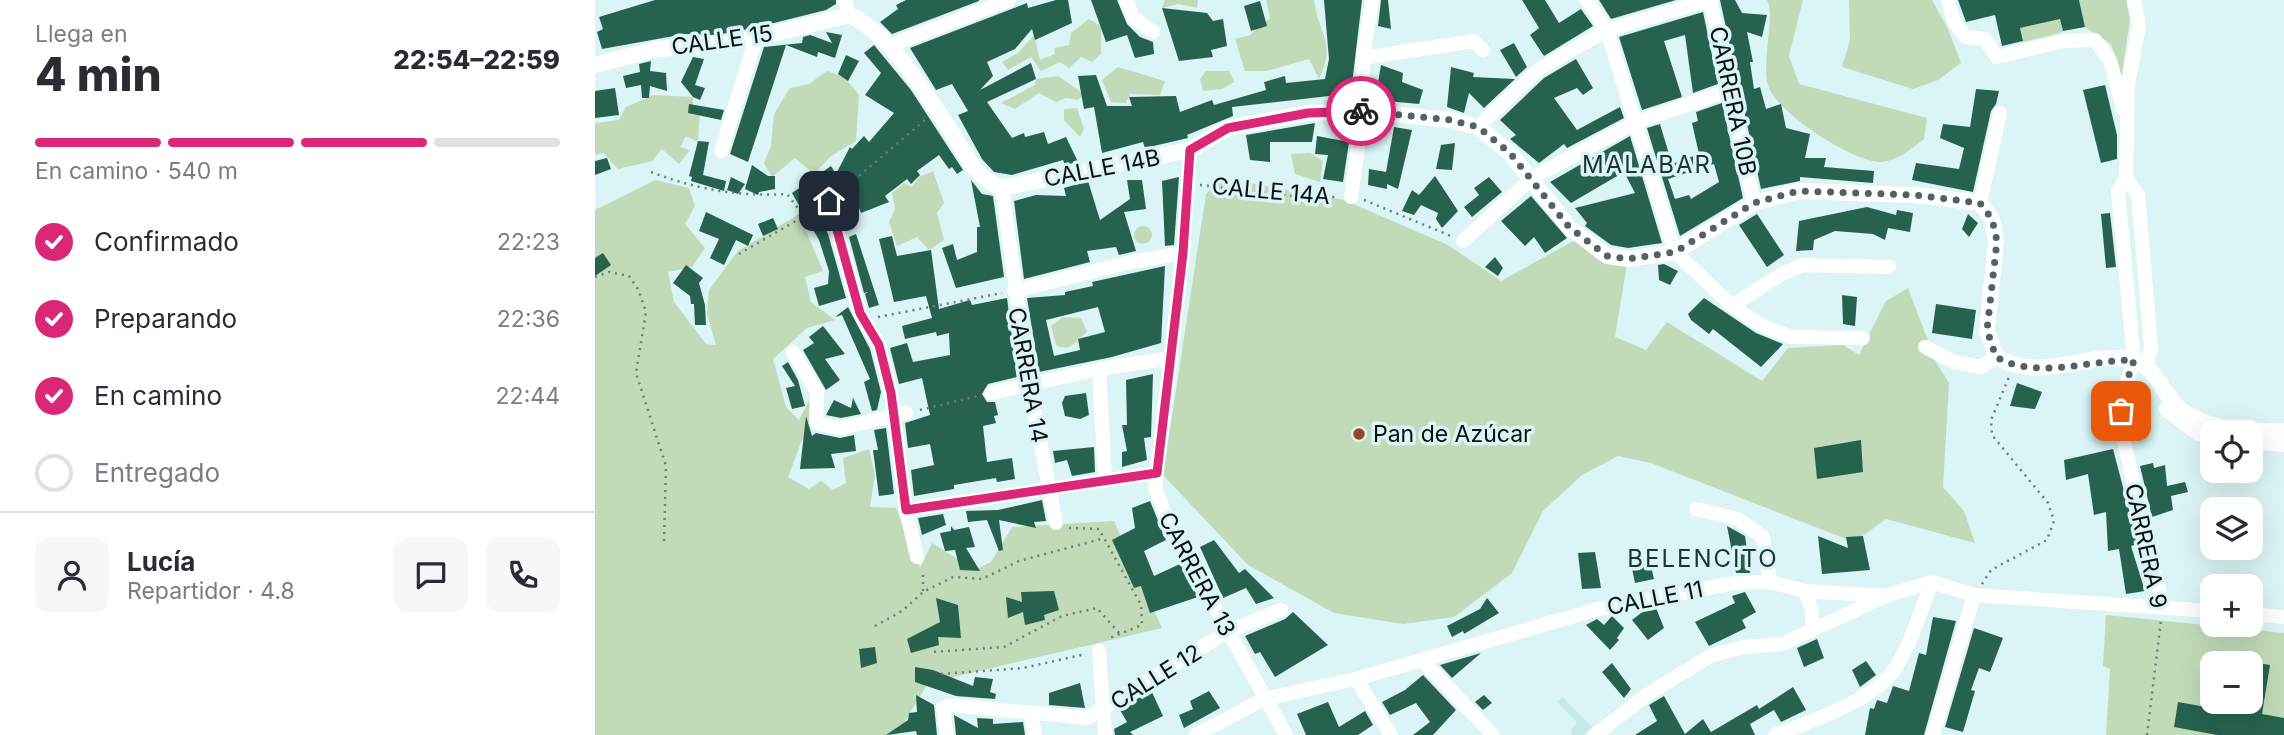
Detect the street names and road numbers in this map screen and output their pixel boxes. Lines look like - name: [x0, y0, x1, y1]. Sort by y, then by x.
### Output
- street label: CALLE 15: [670, 19, 774, 61]
- street label: CARRERA 10B: [1704, 24, 1762, 178]
- street label: CALLE 14B: [1042, 143, 1162, 193]
- street label: CALLE 14A: [1211, 172, 1331, 210]
- street label: CARRERA 14: [1002, 305, 1054, 445]
- street label: CARRERA 9: [2119, 481, 2173, 611]
- street label: CARRERA 13: [1153, 507, 1241, 641]
- street label: CALLE 11: [1605, 575, 1705, 621]
- street label: CALLE 12: [1105, 638, 1207, 716]

